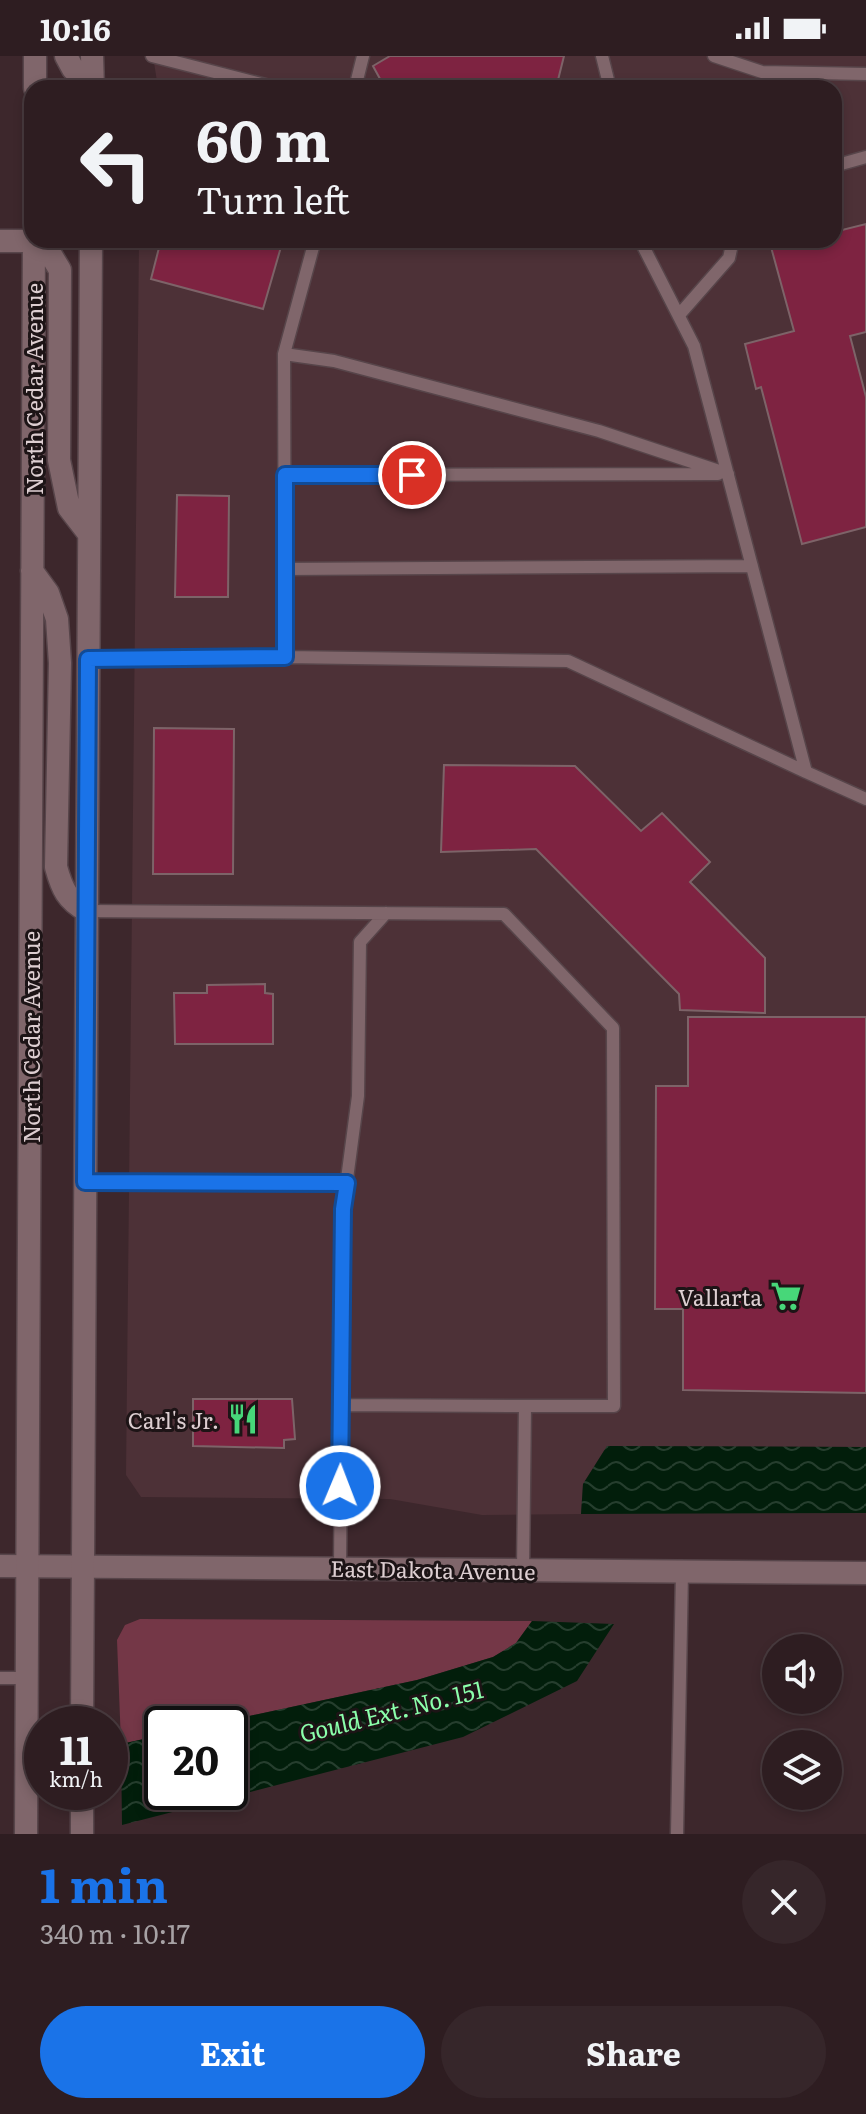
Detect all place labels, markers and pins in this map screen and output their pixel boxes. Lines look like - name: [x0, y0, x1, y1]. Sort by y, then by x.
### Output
- pin: [378, 441, 446, 509]
- supermarket icon: Vallarta: [769, 1279, 803, 1313]
- place label: Vallarta: [678, 1280, 762, 1313]
- restaurant icon: Carl's Jr.: [226, 1402, 260, 1436]
- place label: Carl's Jr.: [128, 1403, 219, 1436]

